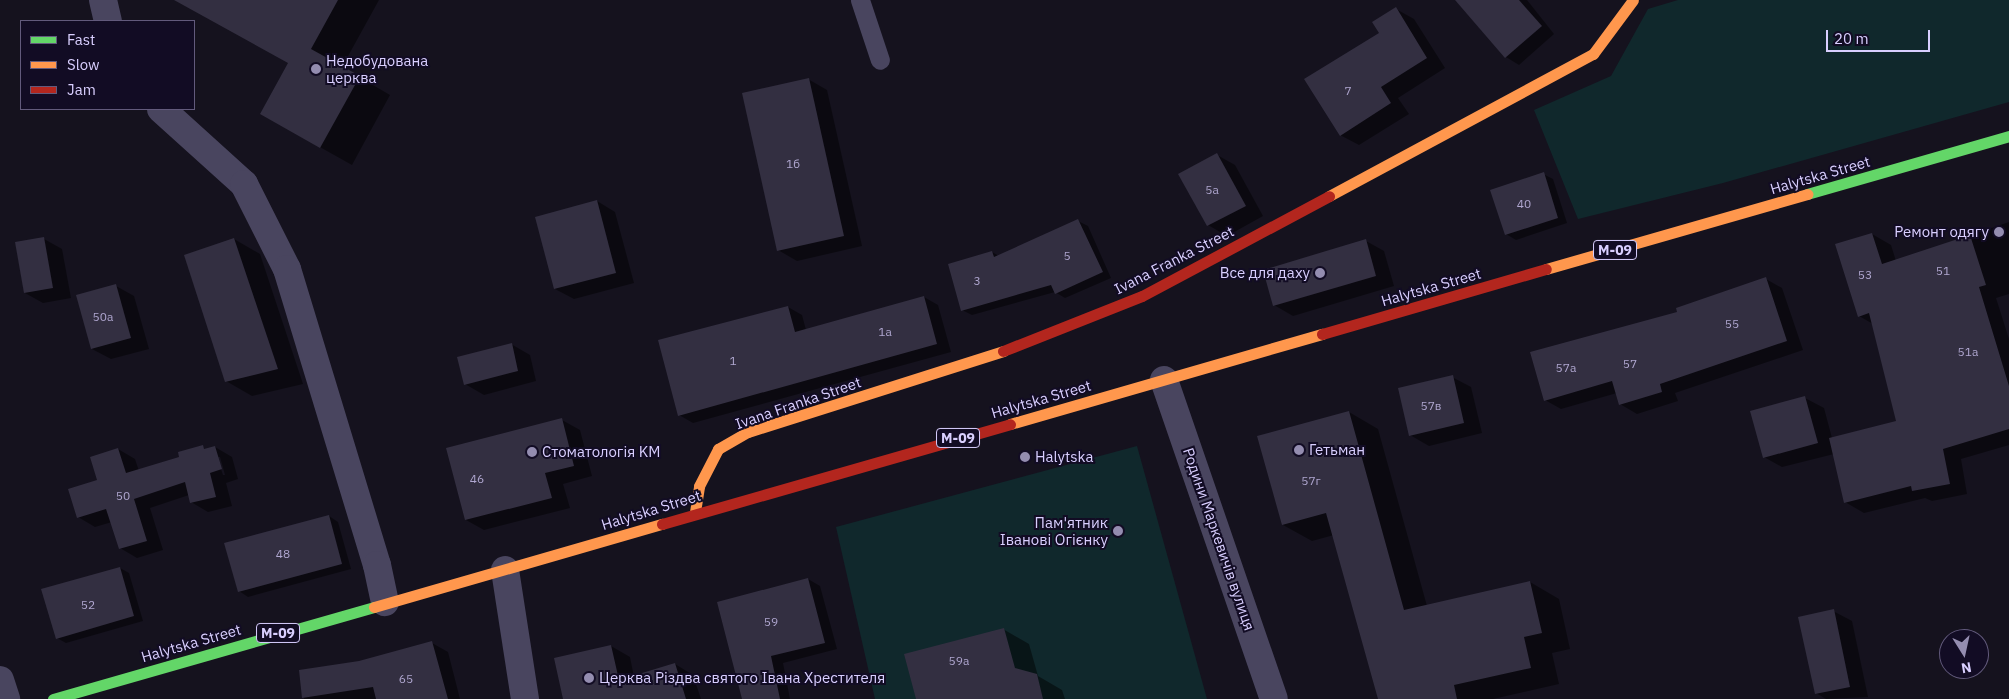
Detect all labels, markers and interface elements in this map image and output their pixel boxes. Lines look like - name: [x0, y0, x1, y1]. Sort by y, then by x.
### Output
- legend: [20, 20, 195, 110]
- scale bar: [1829, 20, 1933, 52]
- text: 20 m: [1834, 29, 1869, 48]
- text: Fast: [67, 30, 95, 49]
- place label: Недобудована церква: [326, 51, 428, 86]
- text: Slow: [67, 55, 100, 74]
- marker: Недобудована церква: [310, 63, 322, 75]
- text: Jam: [67, 80, 96, 99]
- house number: 7: [1344, 84, 1352, 98]
- street label: Halytska Street: [1768, 152, 1872, 198]
- house number: 1б: [786, 157, 800, 171]
- house number: 5а: [1205, 183, 1219, 197]
- house number: 40: [1517, 197, 1531, 211]
- street label: Ivana Franka Street: [1111, 222, 1237, 298]
- place label: Ремонт одягу: [1894, 223, 1989, 241]
- marker: Ремонт одягу: [1993, 226, 2005, 238]
- road number: М-09: [1592, 238, 1638, 262]
- house number: 5: [1063, 249, 1071, 263]
- place label: Все для даху: [1220, 264, 1310, 282]
- street label: Halytska Street: [1379, 264, 1483, 310]
- house number: 51: [1936, 264, 1950, 278]
- marker: Все для даху: [1314, 267, 1326, 279]
- house number: 53: [1858, 268, 1872, 282]
- house number: 3: [973, 274, 981, 288]
- house number: 50а: [93, 310, 113, 324]
- house number: 55: [1725, 317, 1739, 331]
- house number: 1а: [878, 325, 892, 339]
- house number: 51а: [1958, 345, 1978, 359]
- house number: 1: [729, 354, 737, 368]
- house number: 57: [1623, 357, 1637, 371]
- house number: 57а: [1556, 361, 1576, 375]
- street label: Ivana Franka Street: [733, 373, 863, 433]
- street label: Halytska Street: [989, 376, 1093, 422]
- house number: 57в: [1420, 399, 1442, 413]
- road number: М-09: [936, 426, 980, 449]
- place label: Гетьман: [1309, 441, 1365, 459]
- place label: Стоматологія KM: [542, 443, 660, 461]
- marker: Гетьман: [1293, 444, 1305, 456]
- street label: Родини Маркевичів вулиця: [1179, 445, 1259, 633]
- marker: Стоматологія KM: [526, 446, 538, 458]
- place label: Halytska: [1035, 448, 1093, 466]
- marker: Halytska: [1019, 451, 1031, 463]
- house number: 46: [470, 472, 484, 486]
- house number: 57г: [1301, 474, 1321, 488]
- street label: Halytska Street: [599, 486, 703, 534]
- house number: 50: [116, 489, 130, 503]
- place label: Пам'ятник Іванові Огієнку: [1000, 513, 1108, 548]
- marker: Пам'ятник Іванові Огієнку: [1112, 525, 1124, 537]
- house number: 48: [276, 547, 290, 561]
- house number: 52: [81, 598, 95, 612]
- house number: 59: [764, 615, 778, 629]
- street label: Halytska Street: [139, 620, 243, 666]
- road number: М-09: [256, 622, 300, 644]
- north arrow: [1939, 629, 1989, 679]
- house number: 59а: [949, 654, 969, 668]
- text: N: [1960, 658, 1973, 678]
- place label: Церква Різдва святого Івана Хрестителя: [599, 669, 885, 687]
- house number: 65: [399, 672, 413, 686]
- marker: Церква Різдва святого Івана Хрестителя: [583, 672, 595, 684]

